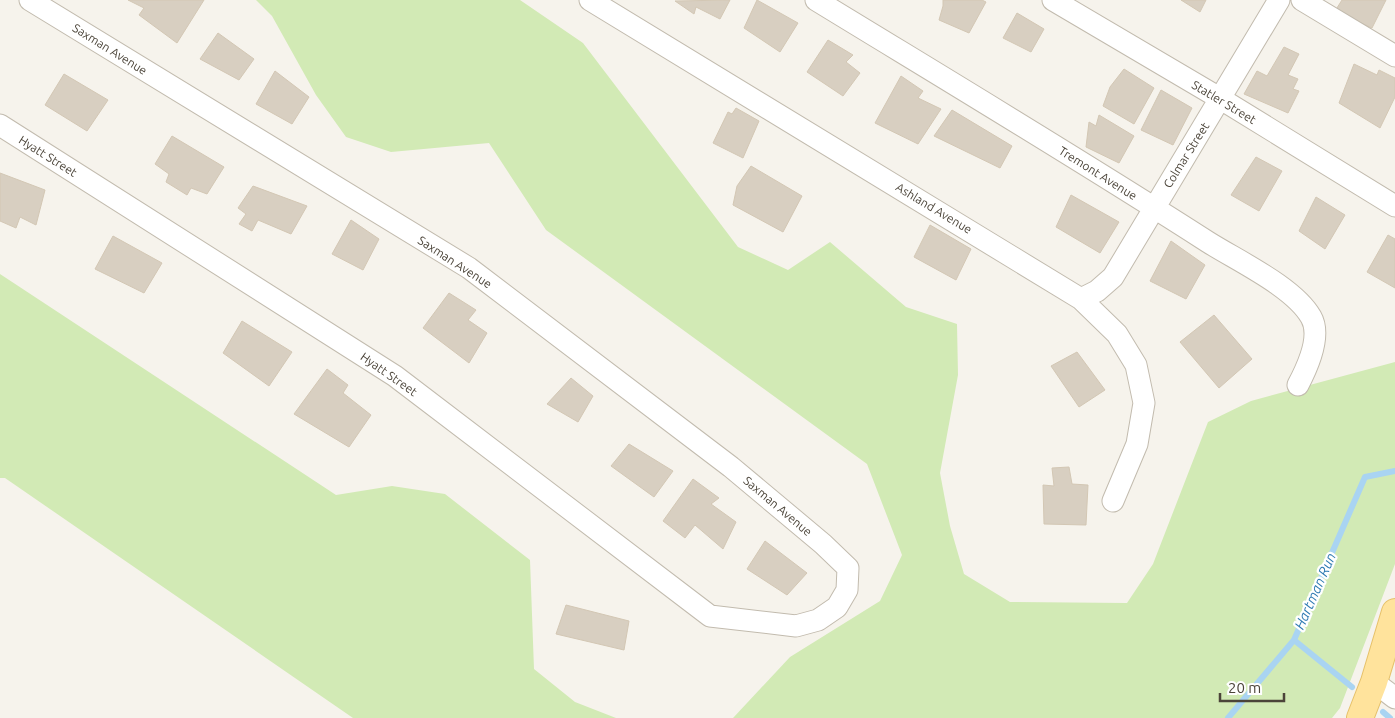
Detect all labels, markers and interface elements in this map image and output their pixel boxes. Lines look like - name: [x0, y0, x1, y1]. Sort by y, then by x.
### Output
- street label: Saxman Avenue: [70, 21, 150, 77]
- street label: Statler Street: [1190, 78, 1259, 126]
- street label: Colmar Street: [1161, 120, 1211, 190]
- street label: Hyatt Street: [17, 133, 80, 179]
- street label: Tremont Avenue: [1057, 144, 1139, 202]
- street label: Ashland Avenue: [894, 180, 974, 236]
- street label: Saxman Avenue: [416, 233, 494, 291]
- street label: Hyatt Street: [358, 350, 420, 398]
- street label: Saxman Avenue: [741, 474, 815, 538]
- water label: Hartman Run: [1291, 550, 1339, 632]
- scale bar: [1220, 670, 1284, 702]
- text: 20 m: [1228, 679, 1261, 696]

